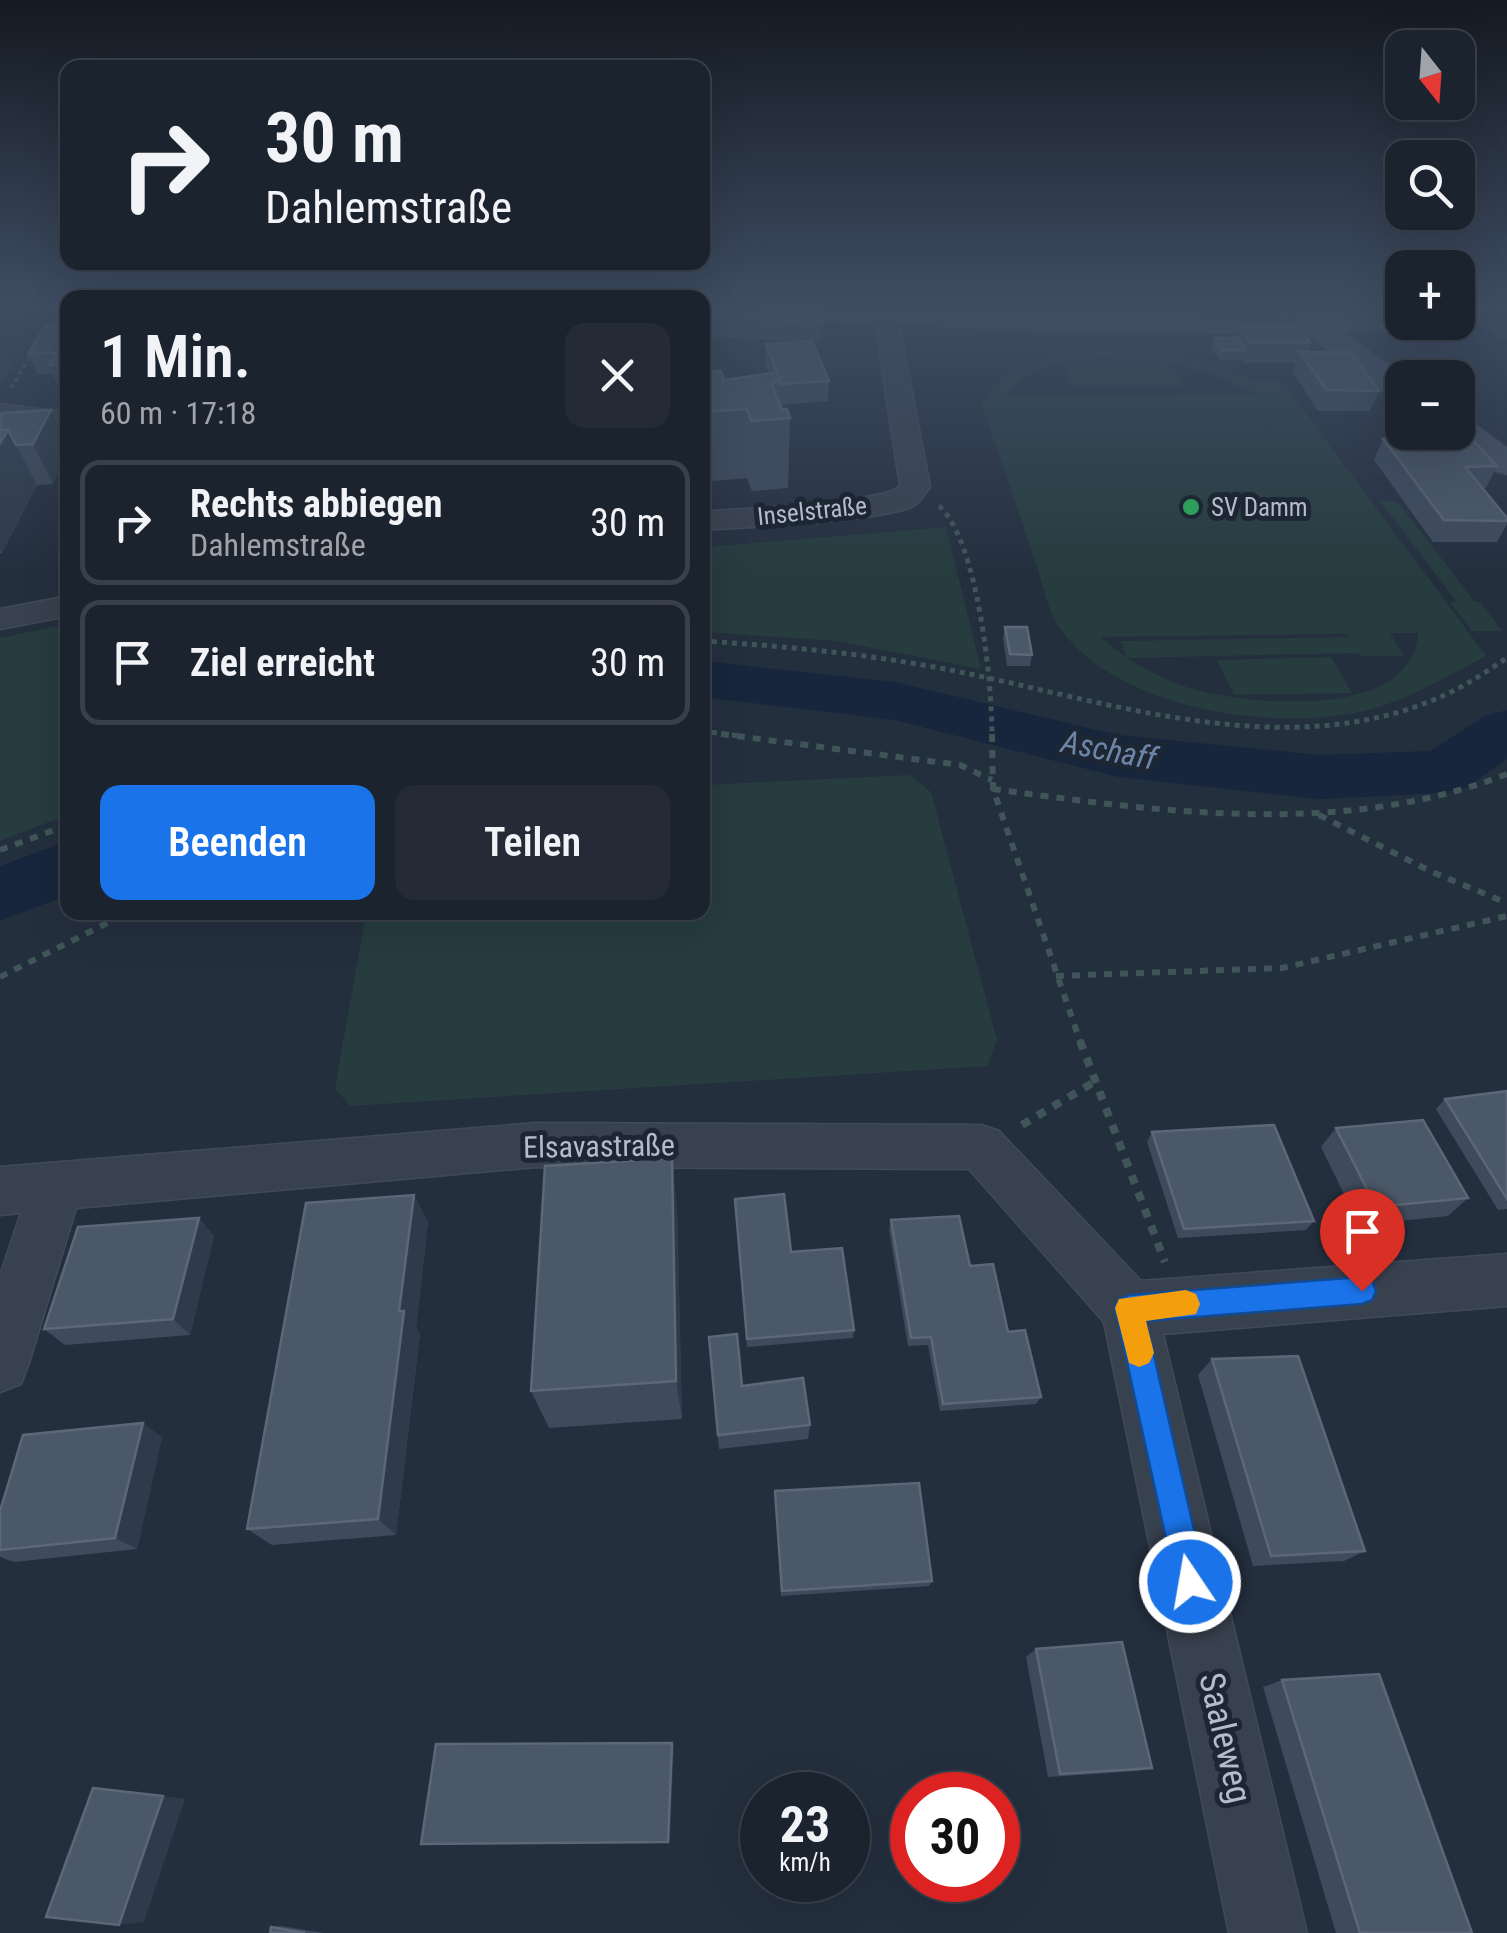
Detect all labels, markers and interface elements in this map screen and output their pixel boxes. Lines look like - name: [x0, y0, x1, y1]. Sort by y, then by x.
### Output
- north arrow: [1385, 30, 1475, 120]
- map controls: [1385, 30, 1475, 450]
- text: 30 m: [265, 97, 404, 179]
- icon: right: [100, 100, 230, 230]
- button: search: [1385, 140, 1475, 230]
- text: Dahlemstraße: [265, 181, 512, 234]
- button: +: [1385, 250, 1475, 340]
- text: 1 Min.: [100, 321, 251, 392]
- button: close: [565, 323, 670, 428]
- button: −: [1385, 360, 1475, 450]
- text: 60 m · 17:18: [100, 394, 256, 432]
- text: Rechts abbiegen: [190, 482, 442, 526]
- street label: Inselstraße: [756, 491, 868, 531]
- place label: SV Damm: [1211, 493, 1308, 522]
- icon: right: [105, 495, 160, 550]
- marker: SV Damm: [1180, 496, 1202, 518]
- text: 30 m: [590, 501, 665, 545]
- text: Dahlemstraße: [190, 526, 366, 564]
- icon: arrive: [105, 635, 160, 690]
- text: Ziel erreicht: [190, 641, 375, 685]
- text: 30 m: [590, 641, 665, 685]
- water label: Aschaff: [1056, 722, 1163, 778]
- button: Beenden: [100, 785, 375, 900]
- button: Teilen: [395, 785, 670, 900]
- street label: Elsavastraße: [523, 1127, 675, 1165]
- pin: [1320, 1189, 1405, 1292]
- icon: arrive: [1335, 1204, 1390, 1259]
- position arrow: [1138, 1530, 1242, 1634]
- street label: Saaleweg: [1190, 1669, 1260, 1807]
- speed limit sign: 30: [890, 1772, 1020, 1902]
- text: 23: [780, 1796, 830, 1854]
- text: km/h: [779, 1848, 831, 1877]

